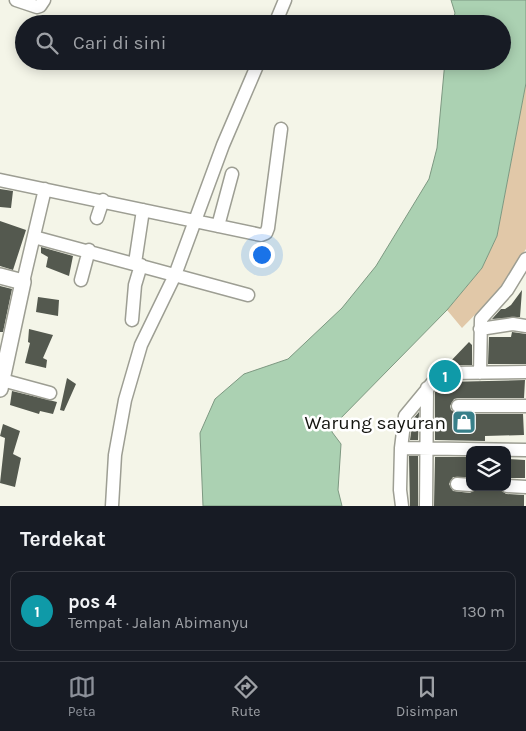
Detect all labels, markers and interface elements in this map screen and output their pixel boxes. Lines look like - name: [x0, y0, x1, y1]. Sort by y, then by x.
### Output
- search box: [15, 15, 511, 70]
- icon: search: [33, 29, 61, 57]
- text: Cari di sini: [73, 32, 166, 54]
- your location: [249, 242, 275, 268]
- pin: 1: [429, 357, 461, 395]
- shop icon: Warung sayuran: [451, 409, 477, 435]
- place label: Warung sayuran: [304, 412, 446, 434]
- map controls: [466, 446, 511, 491]
- button: layers: [466, 446, 511, 491]
- text: Terdekat: [20, 527, 106, 551]
- text: pos 4: [68, 591, 116, 613]
- text: 1: [34, 602, 40, 621]
- text: 130 m: [462, 602, 505, 621]
- text: Tempat · Jalan Abimanyu: [68, 613, 249, 632]
- tab: Peta: [68, 673, 96, 720]
- tab: Rute: [231, 673, 261, 720]
- tab: Disimpan: [396, 673, 458, 720]

